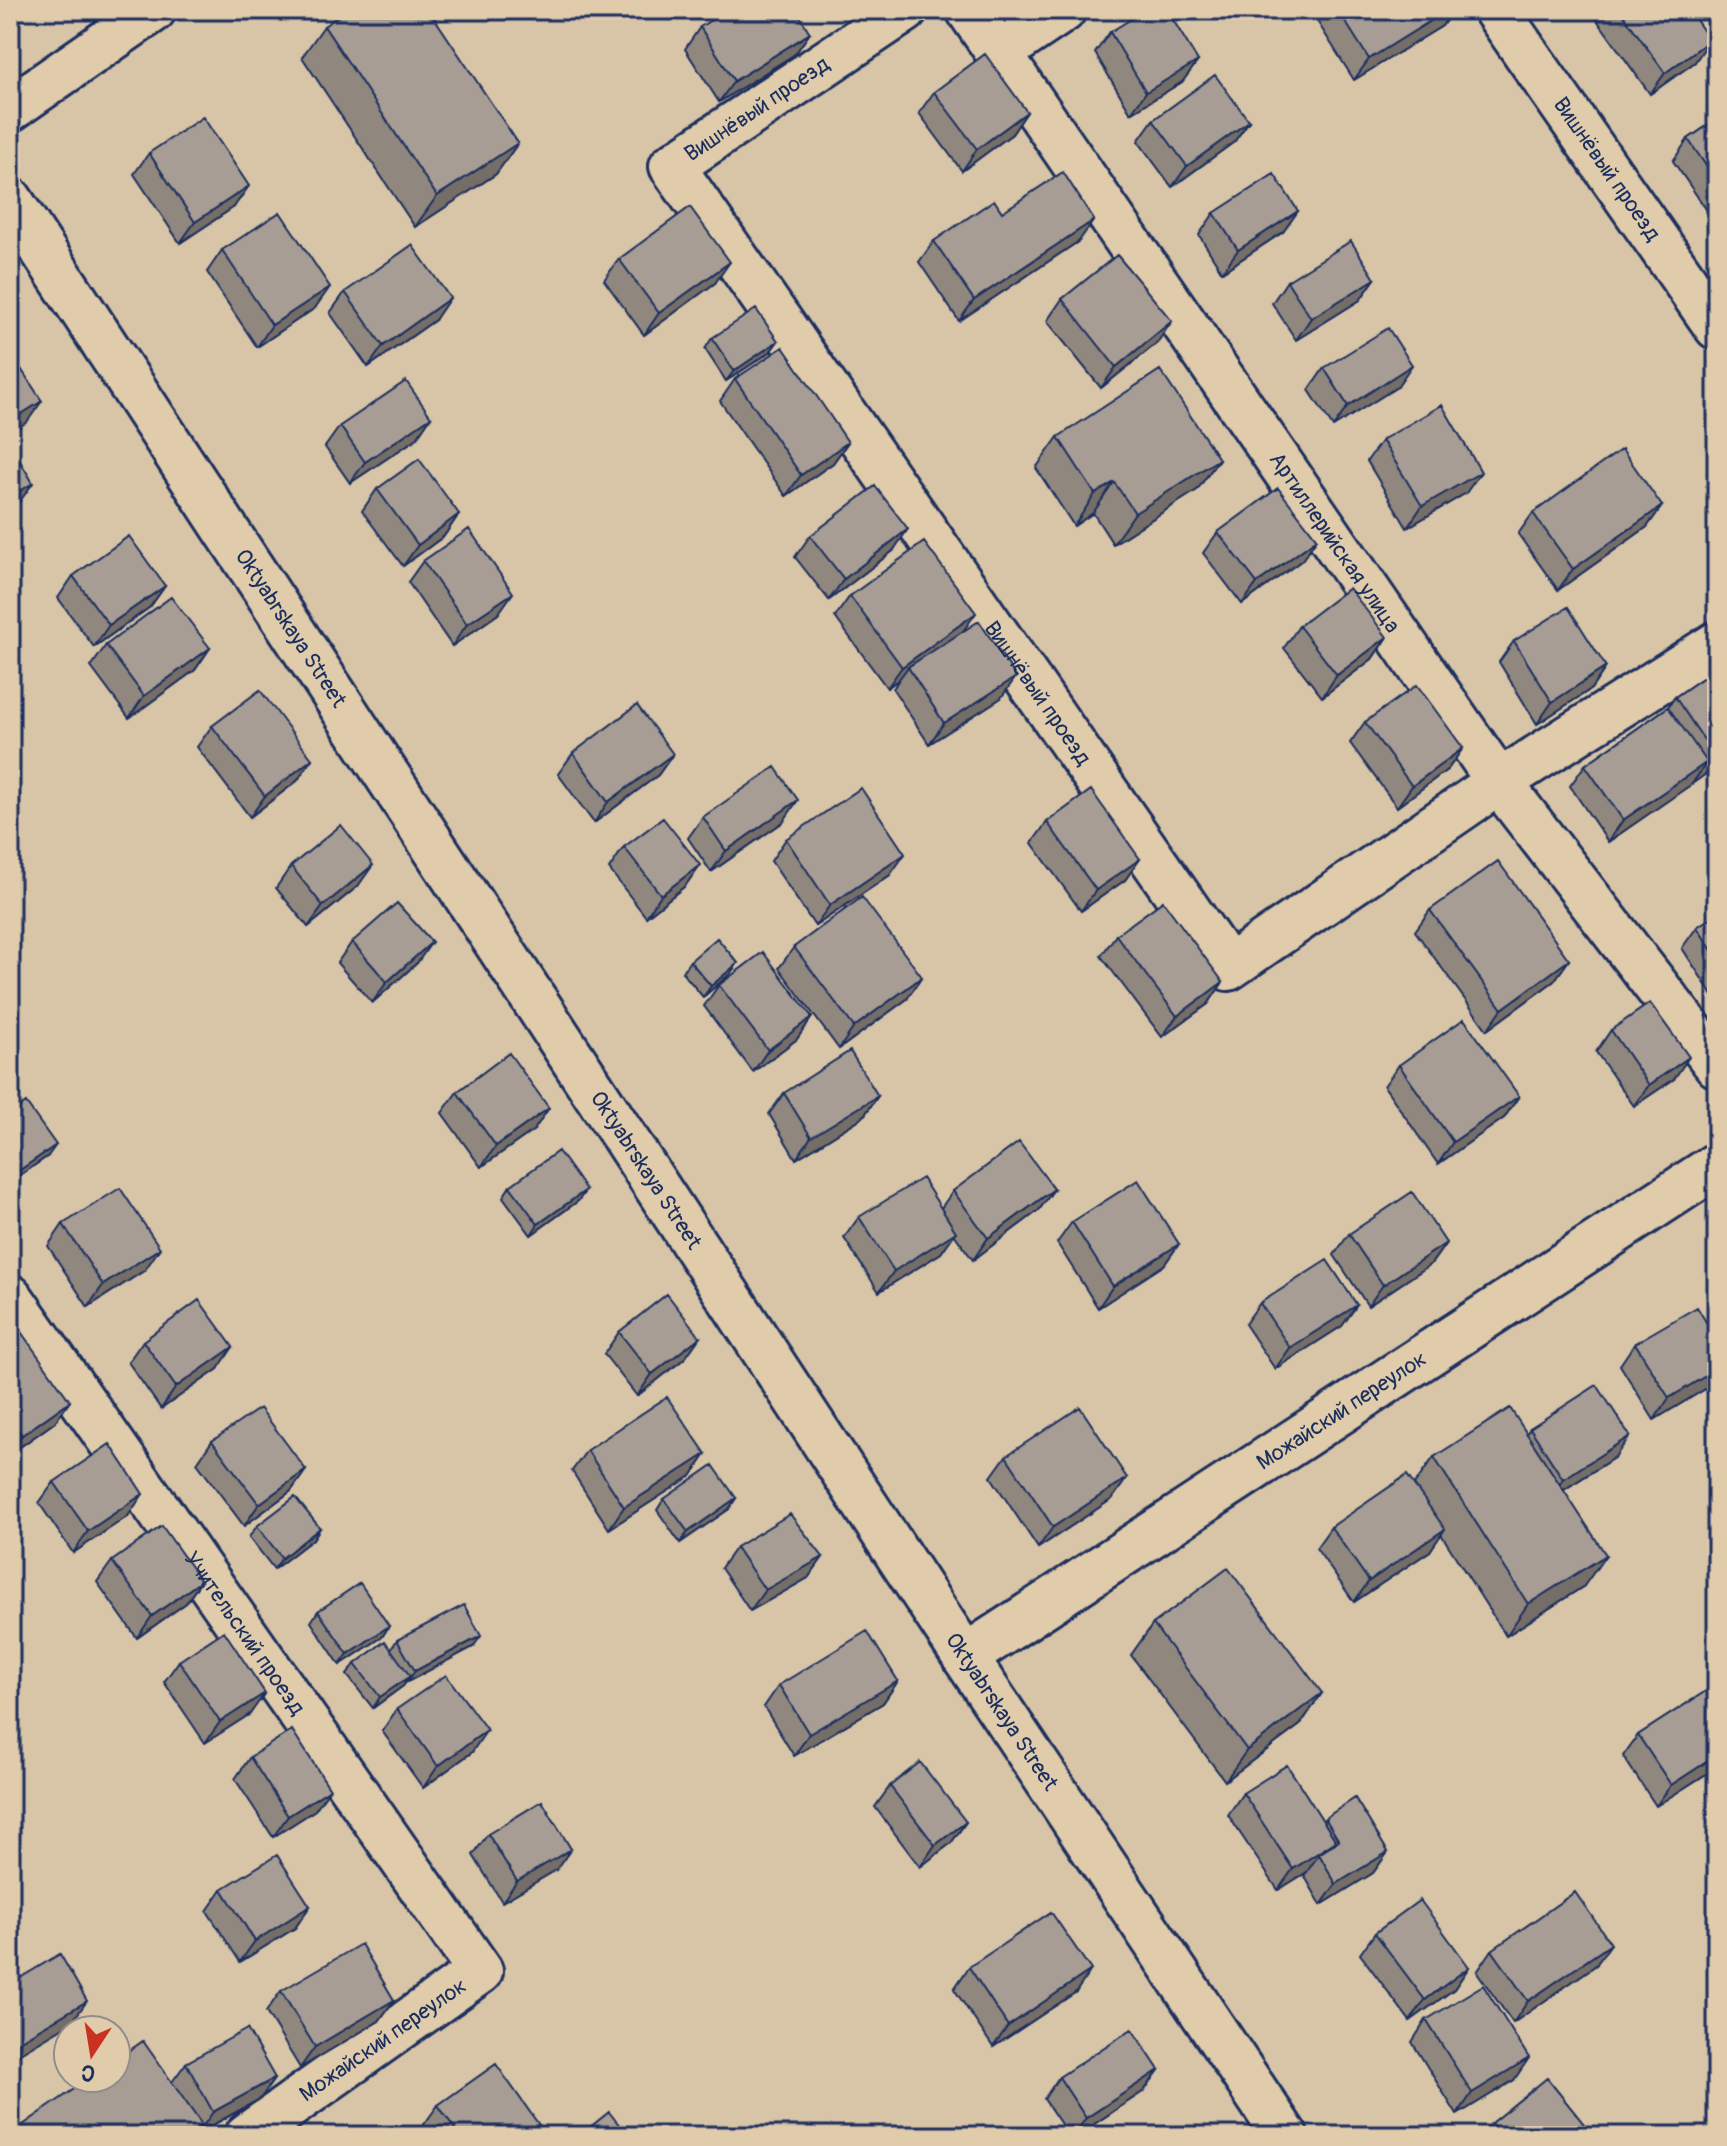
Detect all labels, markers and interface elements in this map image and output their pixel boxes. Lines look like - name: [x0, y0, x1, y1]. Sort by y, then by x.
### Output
- street label: Вишнёвый проезд: [679, 50, 835, 168]
- street label: Вишнёвый проезд: [1547, 92, 1667, 247]
- street label: Артиллерийская улица: [1263, 447, 1406, 638]
- street label: Oktyabrskaya Street: [229, 544, 353, 713]
- street label: Вишнёвый проезд: [978, 616, 1097, 771]
- street label: Oktyabrskaya Street: [584, 1086, 708, 1255]
- street label: Можайский переулок: [1251, 1345, 1432, 1476]
- street label: Учительский проезд: [178, 1546, 311, 1721]
- street label: Oktyabrskaya Street: [939, 1628, 1064, 1796]
- street label: Можайский переулок: [294, 1972, 472, 2108]
- north arrow: [52, 2014, 132, 2094]
- text: С: [78, 2057, 98, 2088]

